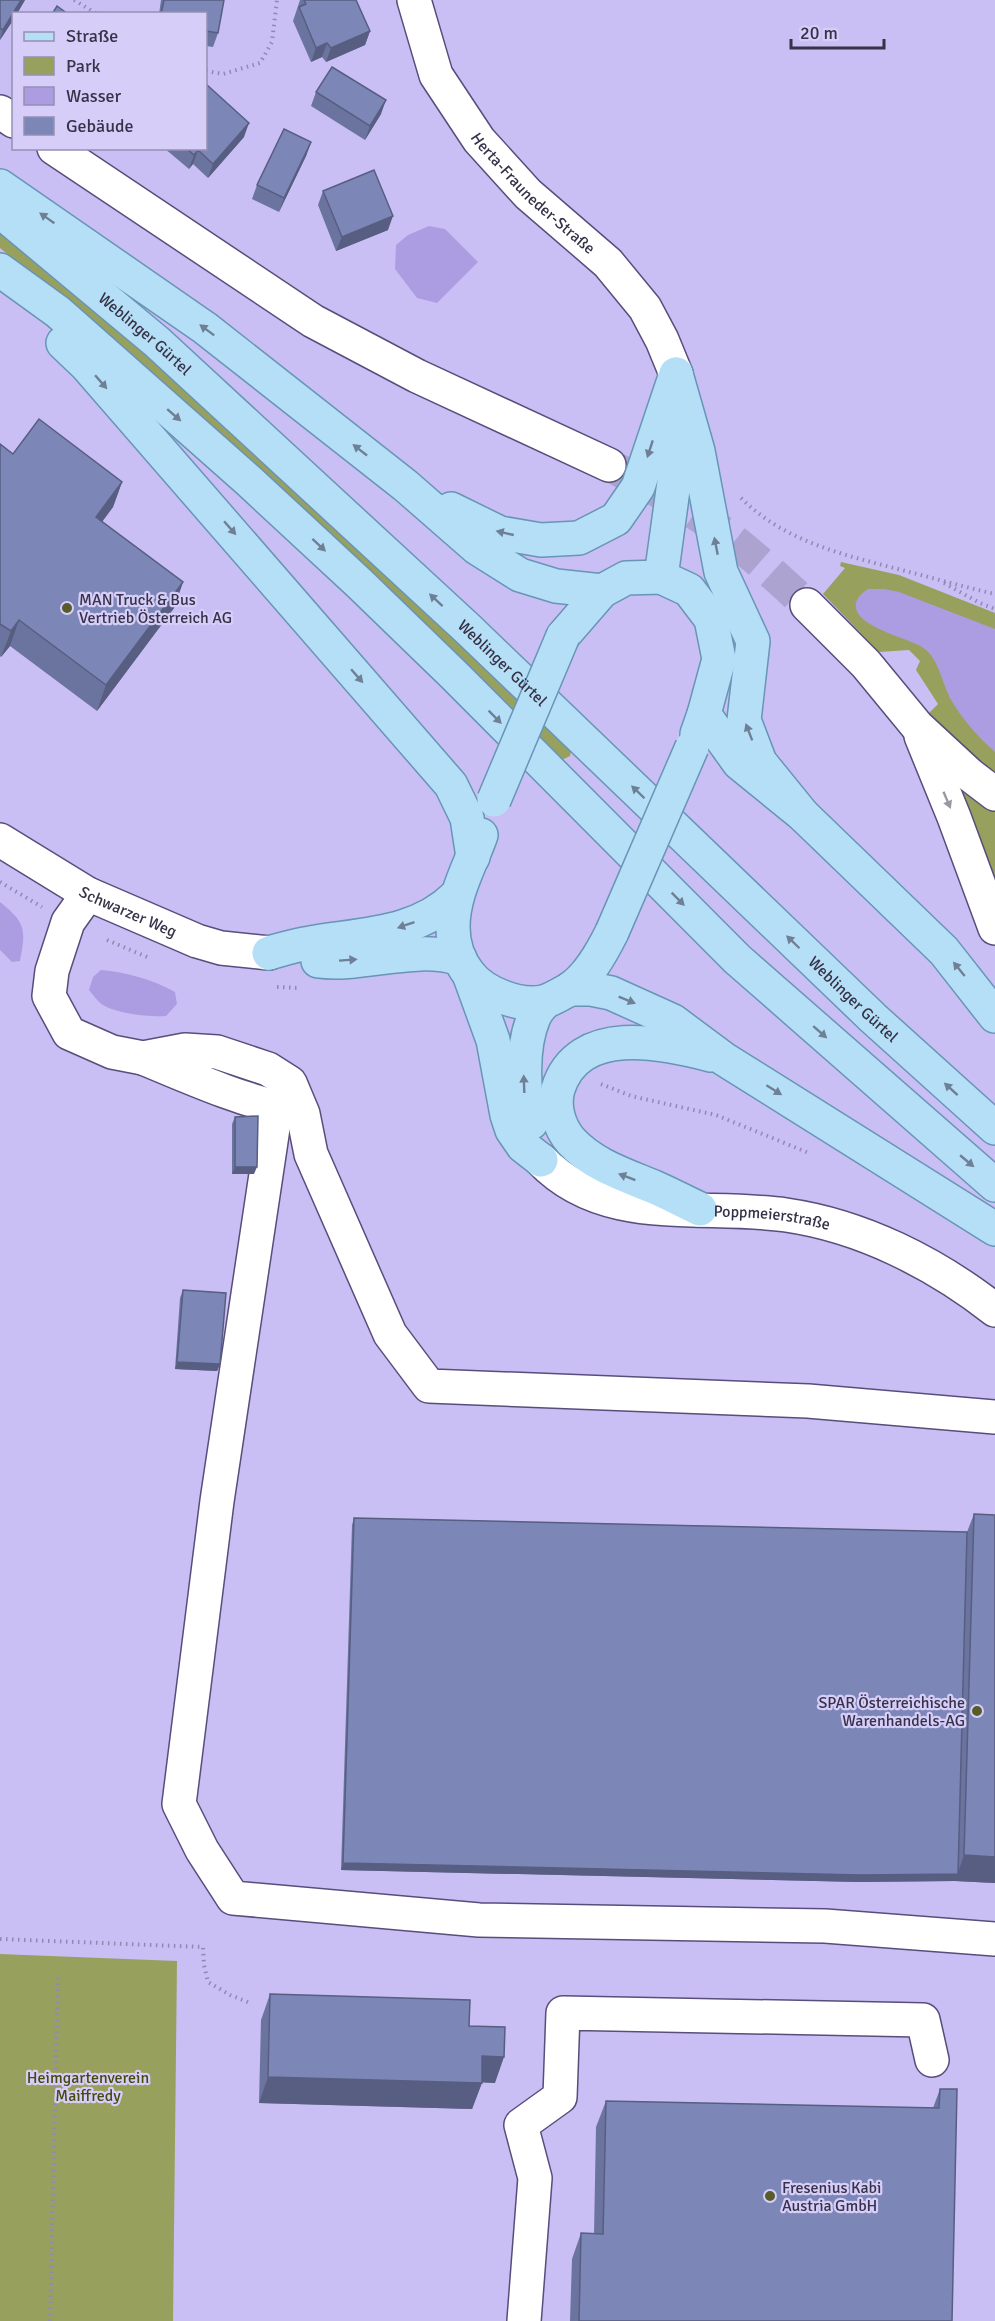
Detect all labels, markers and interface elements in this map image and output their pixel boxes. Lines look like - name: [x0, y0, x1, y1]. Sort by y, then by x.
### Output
- legend: [12, 12, 207, 150]
- scale bar: [791, 12, 884, 50]
- text: 20 m: [800, 22, 838, 44]
- text: Straße: [66, 25, 118, 47]
- text: Park: [66, 55, 101, 77]
- text: Wasser: [66, 85, 122, 107]
- text: Gebäude: [66, 115, 134, 137]
- street label: Herta-Frauneder-Straße: [466, 129, 599, 259]
- one-way arrow: [39, 212, 55, 224]
- street label: Weblinger Gürtel: [94, 288, 196, 380]
- one-way arrow: [199, 324, 214, 336]
- one-way arrow: [94, 374, 107, 389]
- one-way arrow: [166, 408, 181, 421]
- one-way arrow: [645, 440, 655, 458]
- one-way arrow: [352, 444, 368, 457]
- one-way arrow: [223, 521, 236, 536]
- one-way arrow: [496, 528, 514, 538]
- one-way arrow: [711, 536, 720, 555]
- one-way arrow: [311, 538, 326, 552]
- place label: MAN Truck & Bus Vertrieb Österreich AG: [79, 590, 232, 628]
- one-way arrow: [429, 594, 444, 607]
- marker: MAN Truck & Bus Vertrieb Österreich AG: [60, 601, 74, 615]
- street label: Weblinger Gürtel: [453, 616, 551, 711]
- one-way arrow: [350, 668, 363, 683]
- one-way arrow: [488, 709, 502, 723]
- one-way arrow: [743, 723, 753, 741]
- one-way arrow: [631, 786, 645, 800]
- one-way arrow: [943, 791, 952, 809]
- street label: Schwarzer Weg: [75, 882, 180, 942]
- one-way arrow: [670, 892, 684, 906]
- one-way arrow: [397, 921, 415, 930]
- one-way arrow: [786, 935, 801, 949]
- street label: Weblinger Gürtel: [804, 952, 902, 1047]
- one-way arrow: [338, 955, 357, 965]
- one-way arrow: [954, 962, 966, 977]
- one-way arrow: [618, 995, 636, 1005]
- one-way arrow: [812, 1025, 827, 1038]
- one-way arrow: [520, 1074, 529, 1093]
- one-way arrow: [944, 1082, 959, 1096]
- one-way arrow: [766, 1084, 782, 1095]
- one-way arrow: [959, 1154, 974, 1167]
- one-way arrow: [618, 1172, 636, 1182]
- street label: Poppmeierstraße: [713, 1202, 832, 1235]
- place label: SPAR Österreichische Warenhandels-AG: [818, 1693, 965, 1731]
- marker: SPAR Österreichische Warenhandels-AG: [970, 1704, 984, 1718]
- park label: Heimgartenverein Maiffredy: [27, 2068, 149, 2106]
- place label: Fresenius Kabi Austria GmbH: [782, 2178, 881, 2216]
- marker: Fresenius Kabi Austria GmbH: [763, 2189, 777, 2203]

